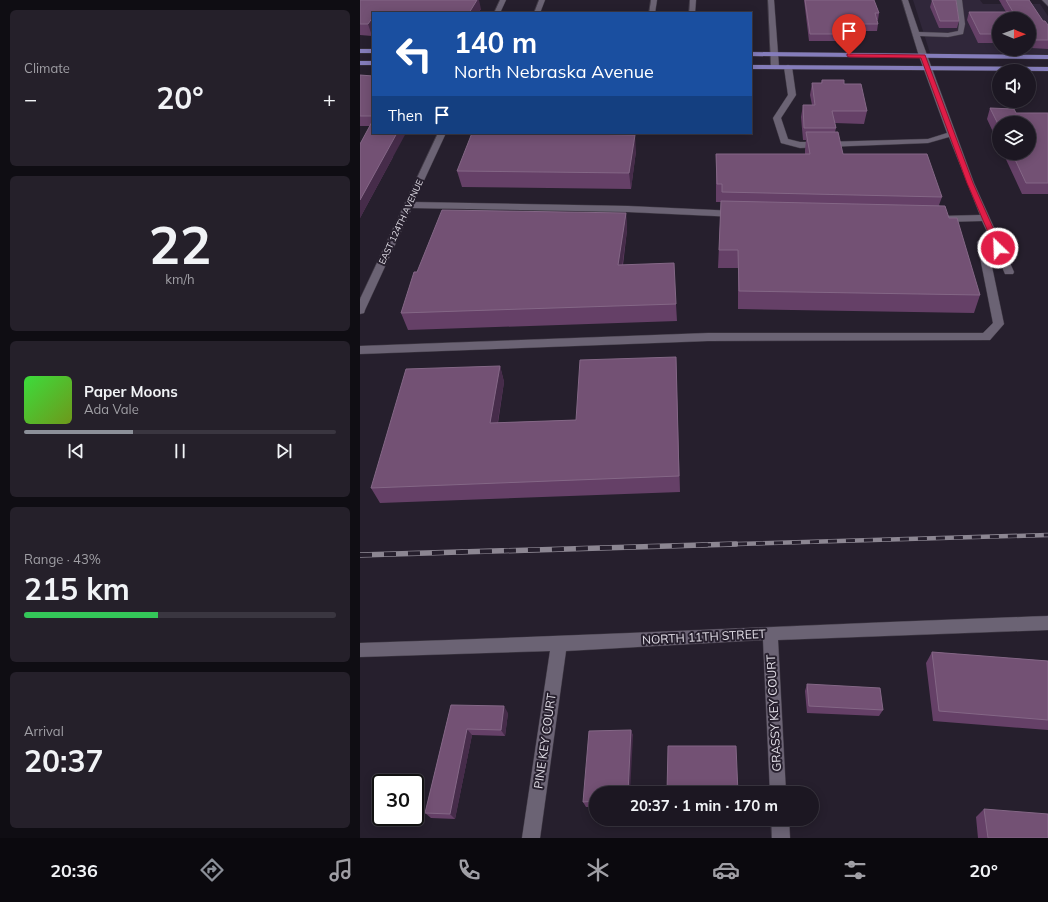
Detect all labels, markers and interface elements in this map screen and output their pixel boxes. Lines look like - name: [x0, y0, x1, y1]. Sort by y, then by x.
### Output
- north arrow: [992, 12, 1036, 56]
- map controls: [992, 12, 1036, 160]
- pin: [832, 14, 866, 55]
- icon: arrive: [838, 20, 860, 42]
- text: 140 m: [454, 25, 537, 60]
- icon: left: [388, 28, 440, 80]
- text: Climate: [24, 60, 70, 76]
- text: North Nebraska Avenue: [454, 60, 654, 83]
- button: sound: [992, 64, 1036, 108]
- text: 20°: [156, 79, 204, 117]
- text: −: [24, 85, 37, 113]
- text: +: [323, 85, 336, 113]
- icon: arrive: [431, 104, 453, 126]
- text: Then: [388, 106, 423, 125]
- button: layers: [992, 116, 1036, 160]
- street label: EAST 124TH AVENUE: [376, 178, 425, 266]
- text: 22: [149, 212, 211, 277]
- position arrow: [977, 227, 1019, 269]
- text: km/h: [165, 271, 195, 287]
- text: Paper Moons: [84, 382, 178, 401]
- text: Ada Vale: [84, 401, 139, 417]
- icon: previous: [65, 440, 87, 462]
- icon: pause: [169, 440, 191, 462]
- icon: next: [273, 440, 295, 462]
- text: Range · 43%: [24, 551, 101, 567]
- text: 215 km: [24, 570, 130, 608]
- street label: NORTH 11TH STREET: [642, 626, 767, 647]
- street label: GRASSY KEY COURT: [763, 653, 784, 772]
- street label: PINE KEY COURT: [530, 691, 559, 790]
- text: Arrival: [24, 723, 64, 739]
- text: 20:37: [24, 742, 103, 780]
- speed limit sign: 30: [372, 774, 424, 826]
- text: 20:37 · 1 min · 170 m: [630, 796, 778, 815]
- icon: directions: [198, 856, 226, 884]
- icon: music: [327, 856, 355, 884]
- icon: phone: [455, 856, 483, 884]
- icon: climate: [584, 856, 612, 884]
- icon: car: [712, 856, 740, 884]
- icon: filters: [841, 856, 869, 884]
- text: 20:36: [50, 859, 98, 882]
- text: 20°: [969, 859, 998, 882]

